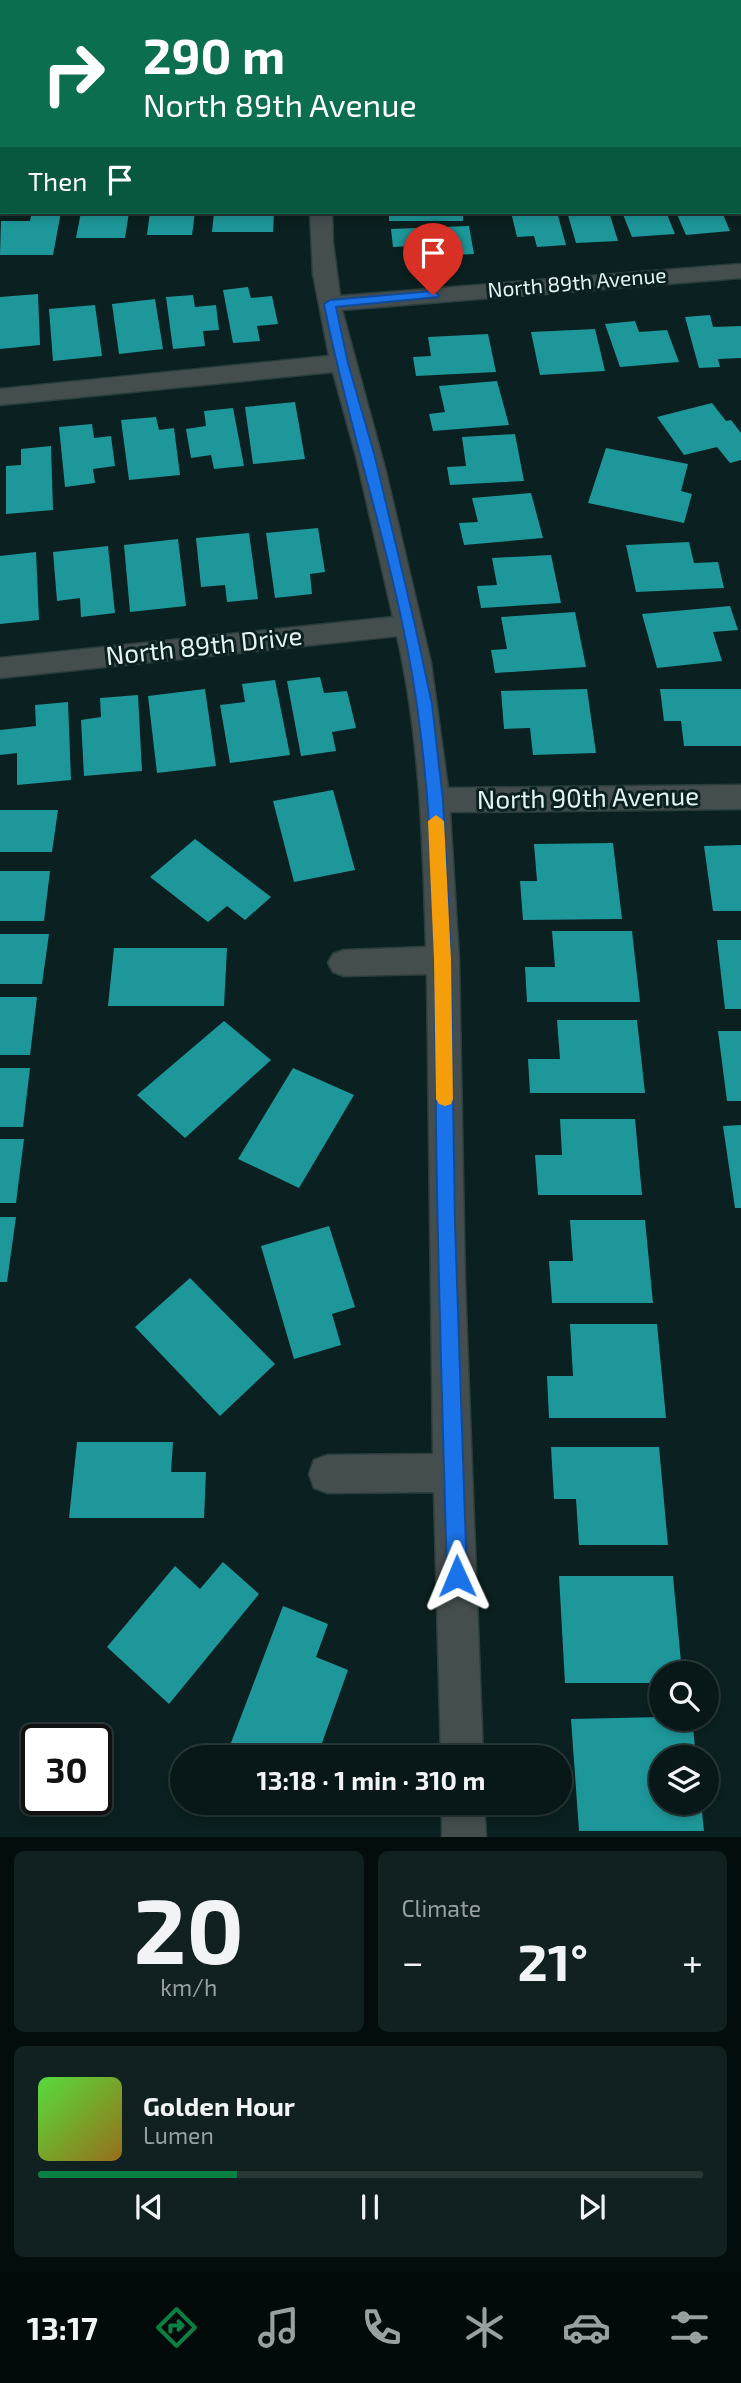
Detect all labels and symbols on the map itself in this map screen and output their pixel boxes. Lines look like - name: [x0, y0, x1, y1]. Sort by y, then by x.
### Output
- pin: [403, 223, 463, 295]
- street label: North 89th Avenue: [486, 261, 667, 302]
- street label: North 89th Drive: [104, 619, 304, 670]
- street label: North 90th Avenue: [477, 779, 699, 814]
- position arrow: [420, 1539, 494, 1613]
- speed limit sign: 30: [21, 1724, 112, 1815]

